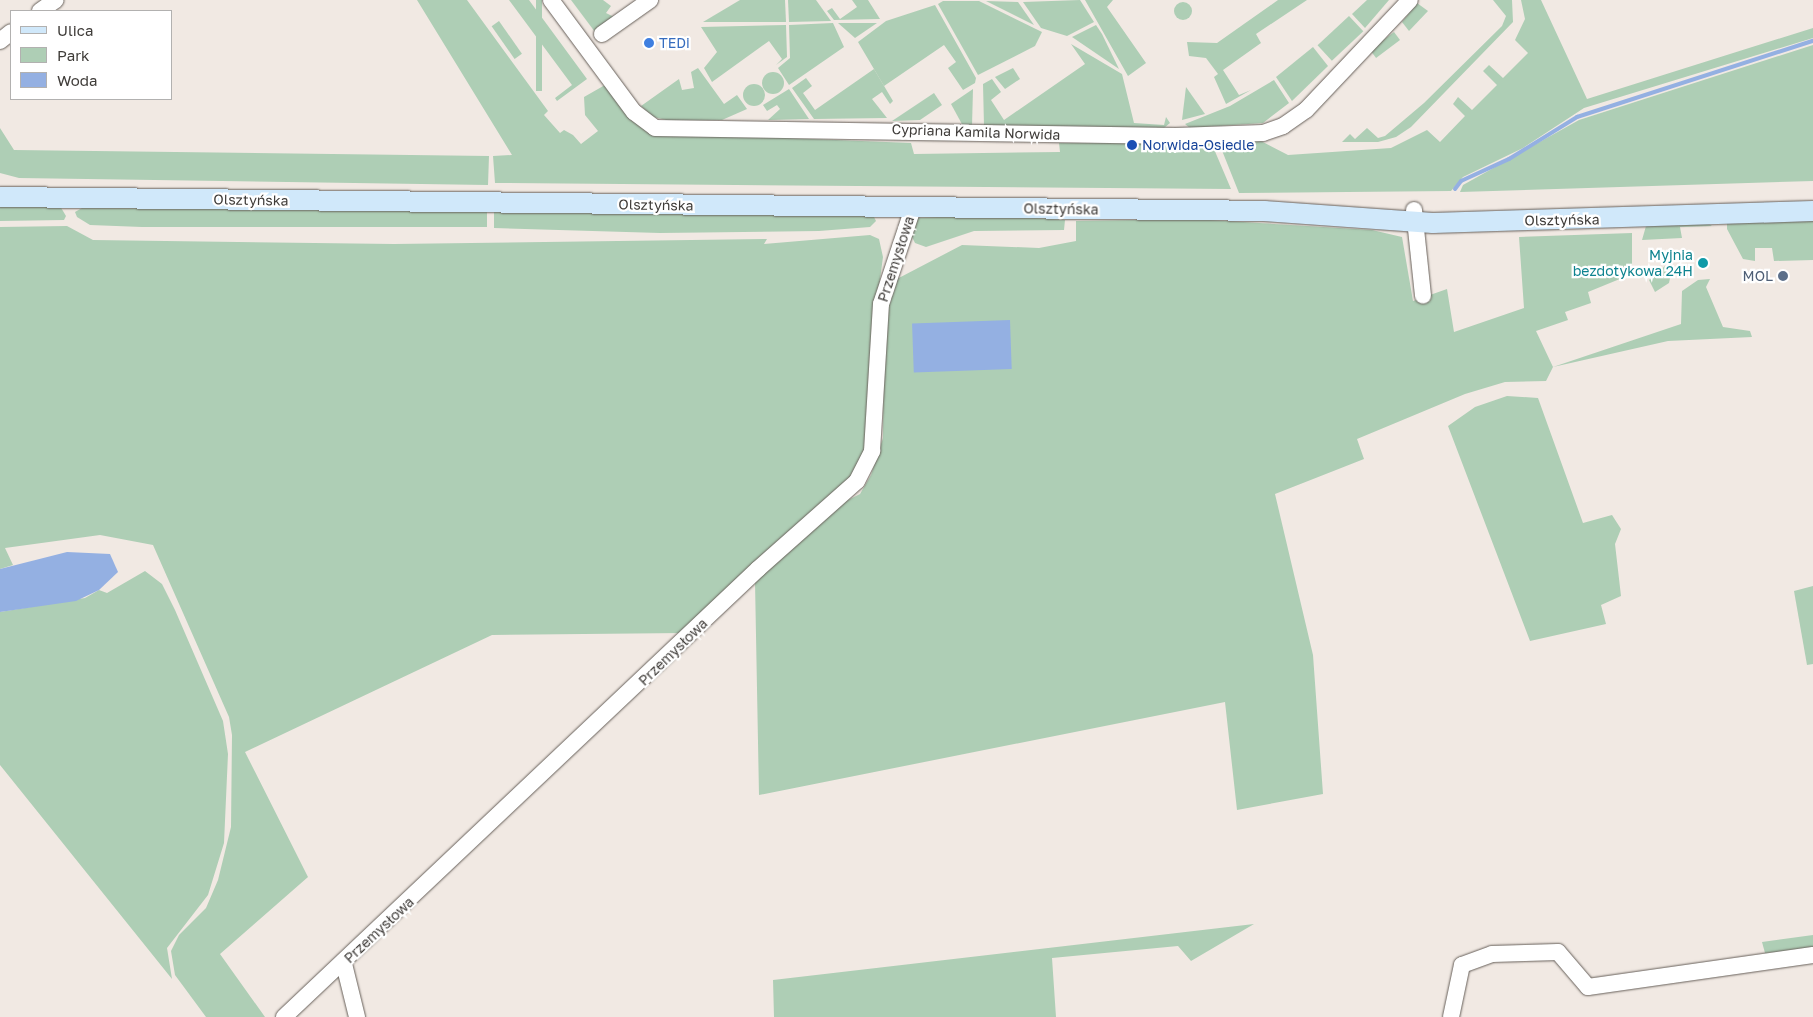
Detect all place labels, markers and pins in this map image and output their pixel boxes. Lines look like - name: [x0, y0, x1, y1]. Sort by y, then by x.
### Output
- place label: TEDi: [659, 35, 690, 51]
- marker: TEDi: [643, 37, 655, 49]
- place label: Norwida-Osiedle: [1142, 137, 1254, 153]
- marker: Norwida-Osiedle: [1126, 139, 1138, 151]
- place label: Myjnia bezdotykowa 24H: [1573, 247, 1693, 280]
- marker: Myjnia bezdotykowa 24H: [1697, 257, 1709, 269]
- place label: MOL: [1743, 268, 1773, 284]
- marker: MOL: [1777, 270, 1789, 282]

